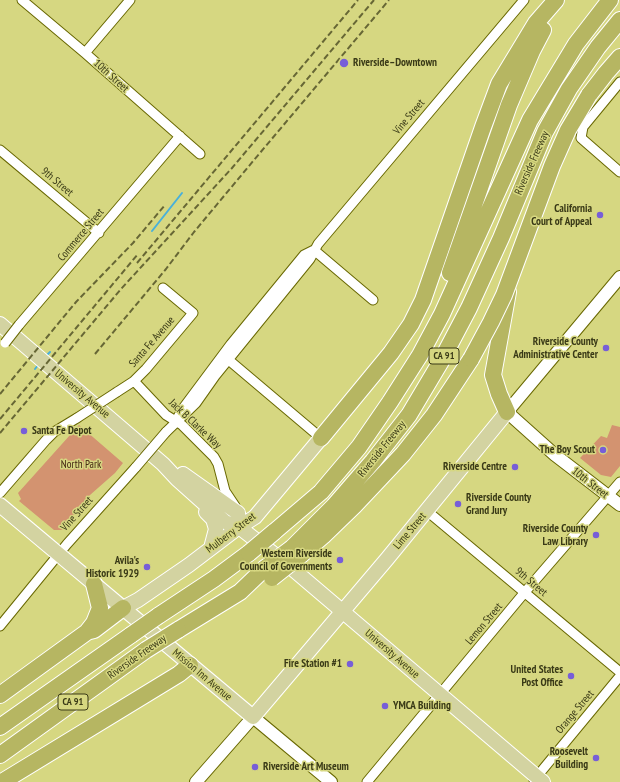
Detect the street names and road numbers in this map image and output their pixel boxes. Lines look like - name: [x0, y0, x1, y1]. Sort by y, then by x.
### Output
- street label: 10th Street: [91, 57, 131, 95]
- street label: Vine Street: [390, 97, 428, 137]
- street label: Riverside Freeway: [512, 129, 552, 197]
- street label: 9th Street: [38, 165, 76, 199]
- street label: Commerce Street: [55, 206, 107, 264]
- street label: Santa Fe Avenue: [126, 314, 178, 370]
- road number: CA 91: [429, 348, 459, 364]
- street label: University Avenue: [52, 367, 112, 421]
- street label: Jack B Clarke Way: [166, 396, 224, 452]
- street label: Riverside Freeway: [355, 418, 409, 480]
- street label: 10th Street: [569, 465, 611, 501]
- street label: Vine Street: [58, 494, 96, 534]
- street label: Mulberry Street: [203, 510, 259, 556]
- street label: Lime Street: [391, 510, 429, 552]
- street label: 9th Street: [512, 565, 550, 599]
- street label: Lemon Street: [463, 600, 505, 648]
- street label: University Avenue: [362, 627, 422, 681]
- street label: Riverside Freeway: [105, 632, 169, 682]
- street label: Mission Inn Avenue: [170, 646, 234, 704]
- street label: Orange Street: [553, 688, 597, 736]
- road number: CA 91: [58, 694, 88, 710]

